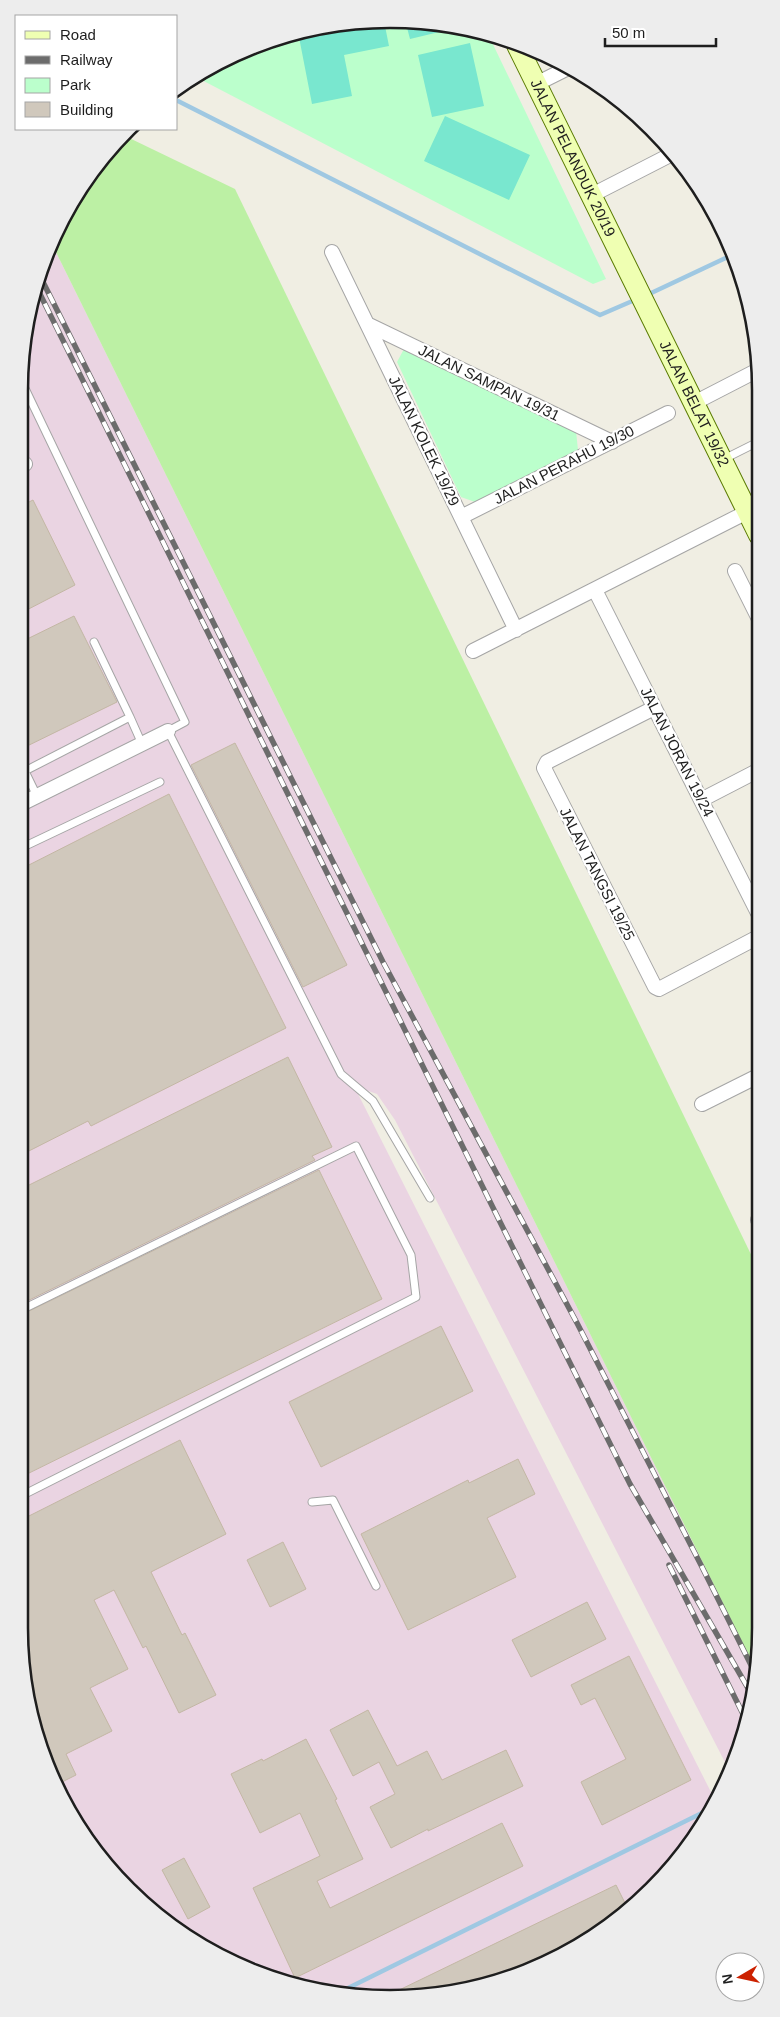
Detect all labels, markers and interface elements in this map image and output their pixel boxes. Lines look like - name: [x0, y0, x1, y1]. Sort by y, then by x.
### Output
- legend: [15, 15, 178, 130]
- scale bar: [605, 15, 716, 47]
- text: 50 m: [612, 24, 645, 41]
- text: Road: [60, 26, 96, 43]
- text: Railway: [60, 51, 113, 68]
- text: Park: [60, 76, 91, 93]
- street label: JALAN PELANDUK 20/19: [527, 76, 619, 239]
- text: Building: [60, 101, 113, 118]
- street label: JALAN BELAT 19/32: [656, 337, 733, 469]
- street label: JALAN SAMPAN 19/31: [416, 341, 563, 424]
- street label: JALAN KOLEK 19/29: [386, 373, 463, 509]
- street label: JALAN PERAHU 19/30: [491, 422, 637, 507]
- street label: JALAN JORAN 19/24: [637, 684, 718, 820]
- street label: JALAN TANGSI 19/25: [557, 804, 638, 943]
- north arrow: [715, 1952, 765, 2002]
- text: N: [718, 1973, 736, 1985]

